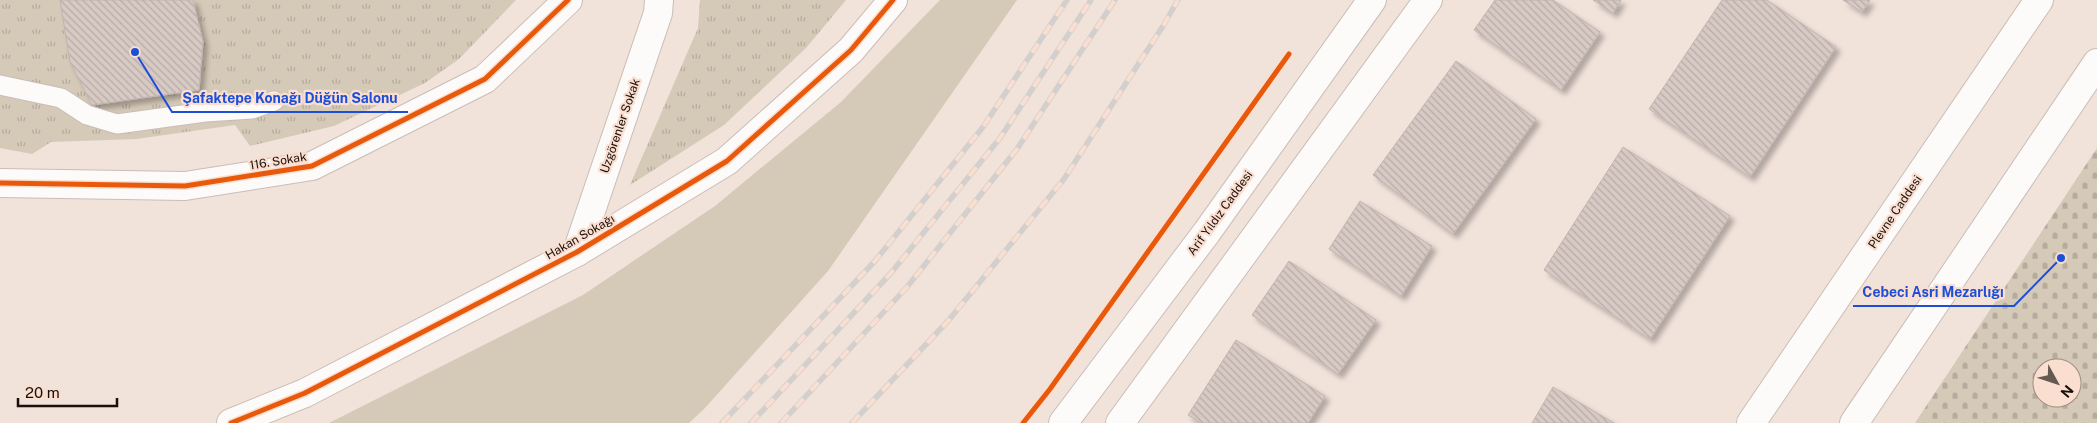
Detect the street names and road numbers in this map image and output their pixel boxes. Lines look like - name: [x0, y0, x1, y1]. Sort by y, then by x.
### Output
- street label: Uzgörenler Sokak: [597, 77, 643, 175]
- street label: 116. Sokak: [248, 150, 308, 172]
- street label: Arif Yıldız Caddesi: [1185, 168, 1255, 258]
- street label: Plevne Caddesi: [1865, 173, 1925, 251]
- street label: Hakan Sokağı: [543, 212, 617, 262]

